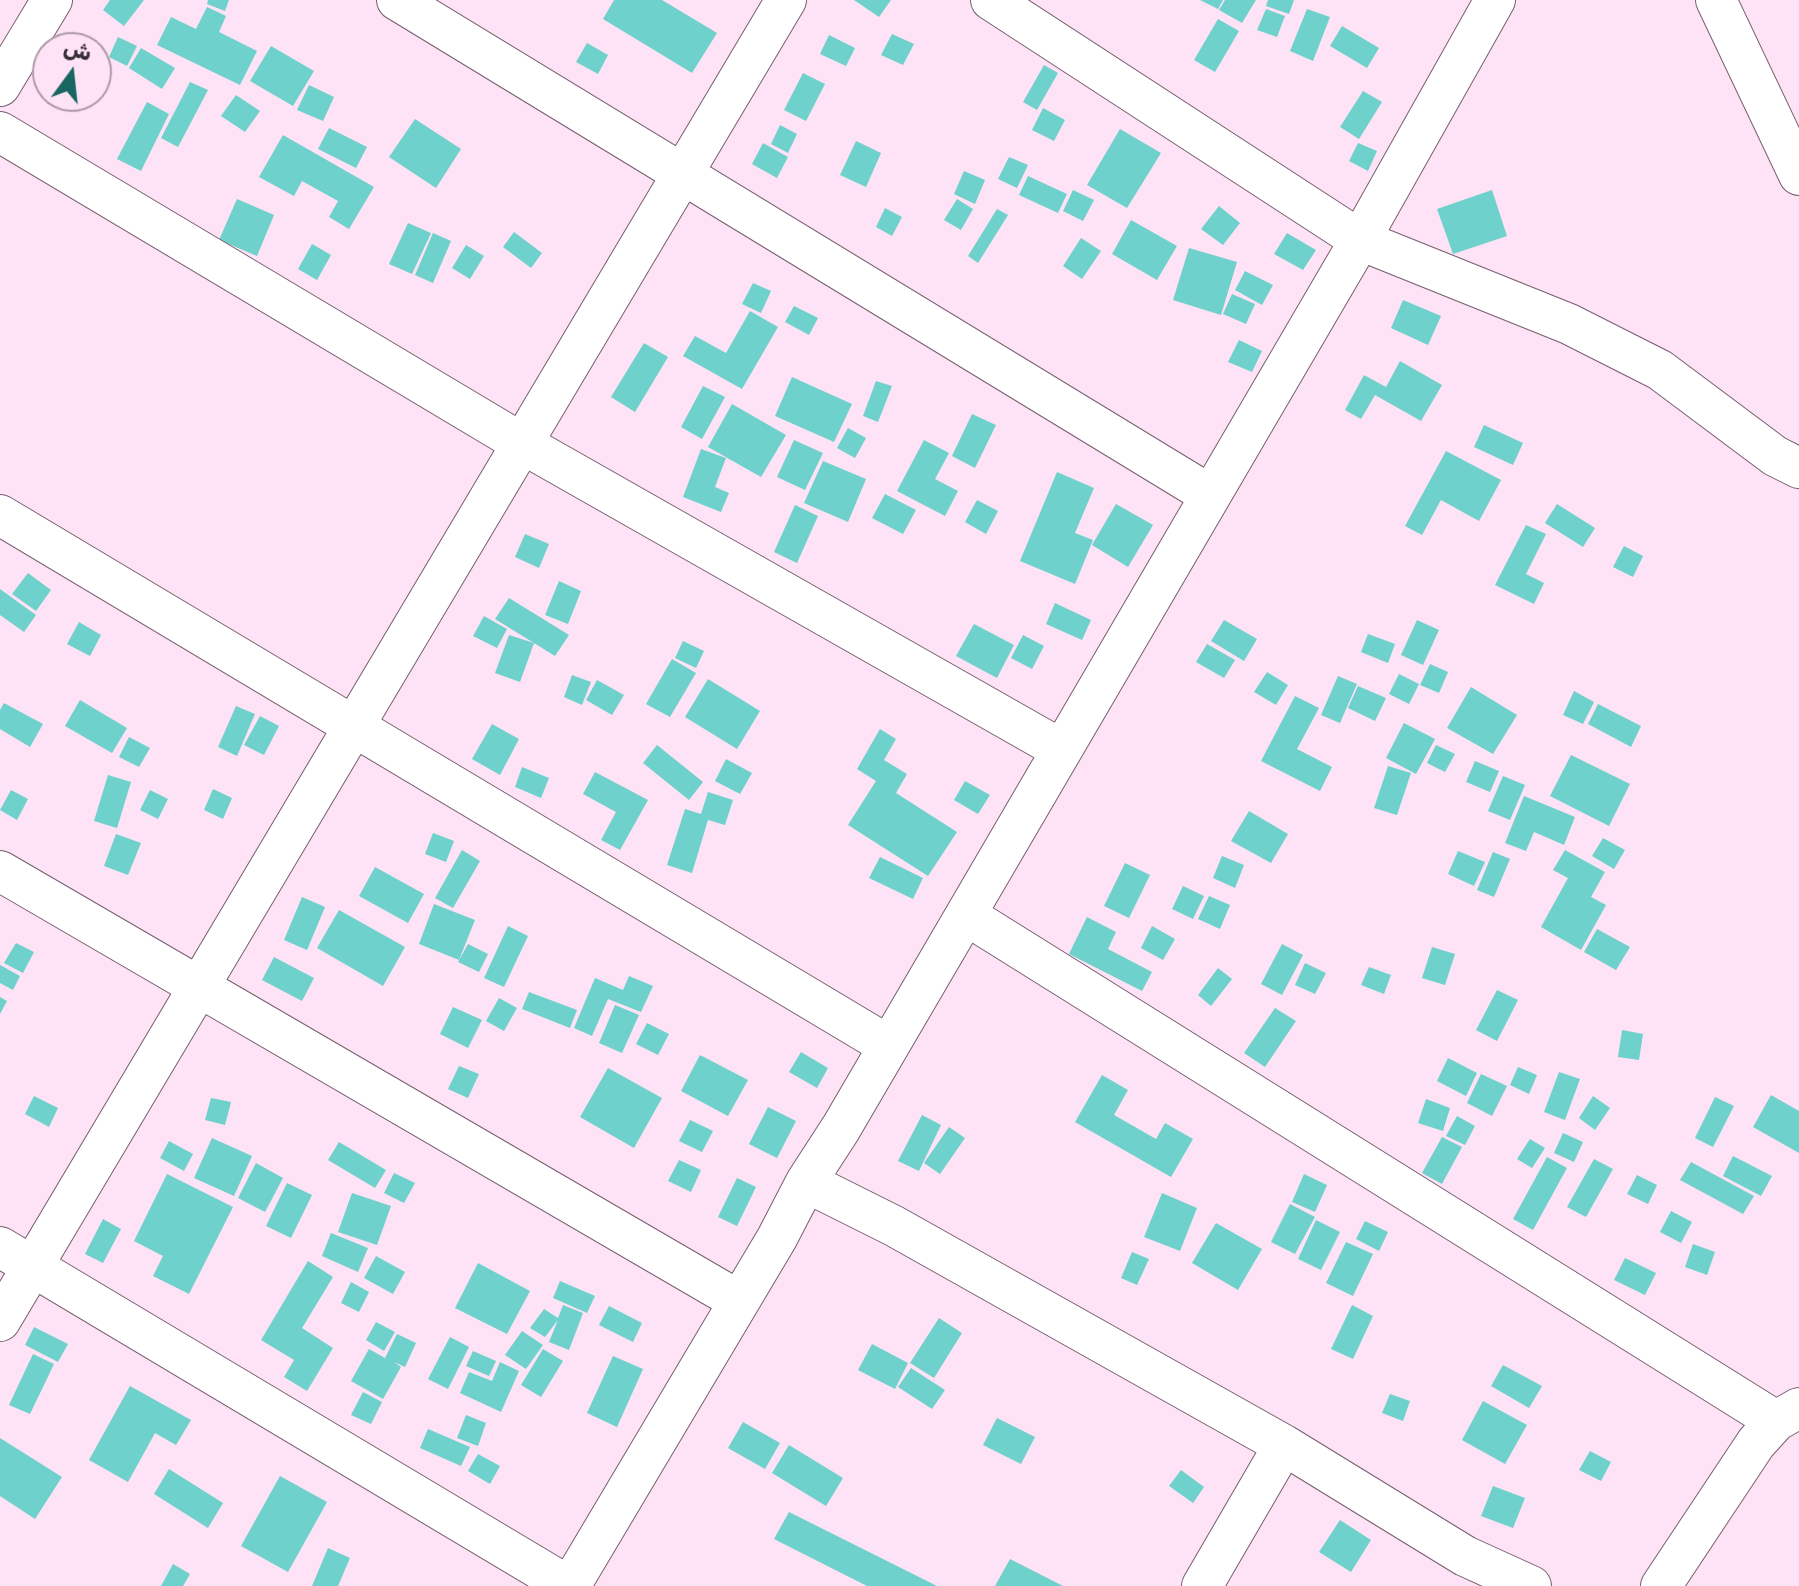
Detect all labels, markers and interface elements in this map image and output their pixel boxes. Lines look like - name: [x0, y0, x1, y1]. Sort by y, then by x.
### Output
- north arrow: [32, 32, 112, 112]
- text: ش: [61, 34, 95, 67]

